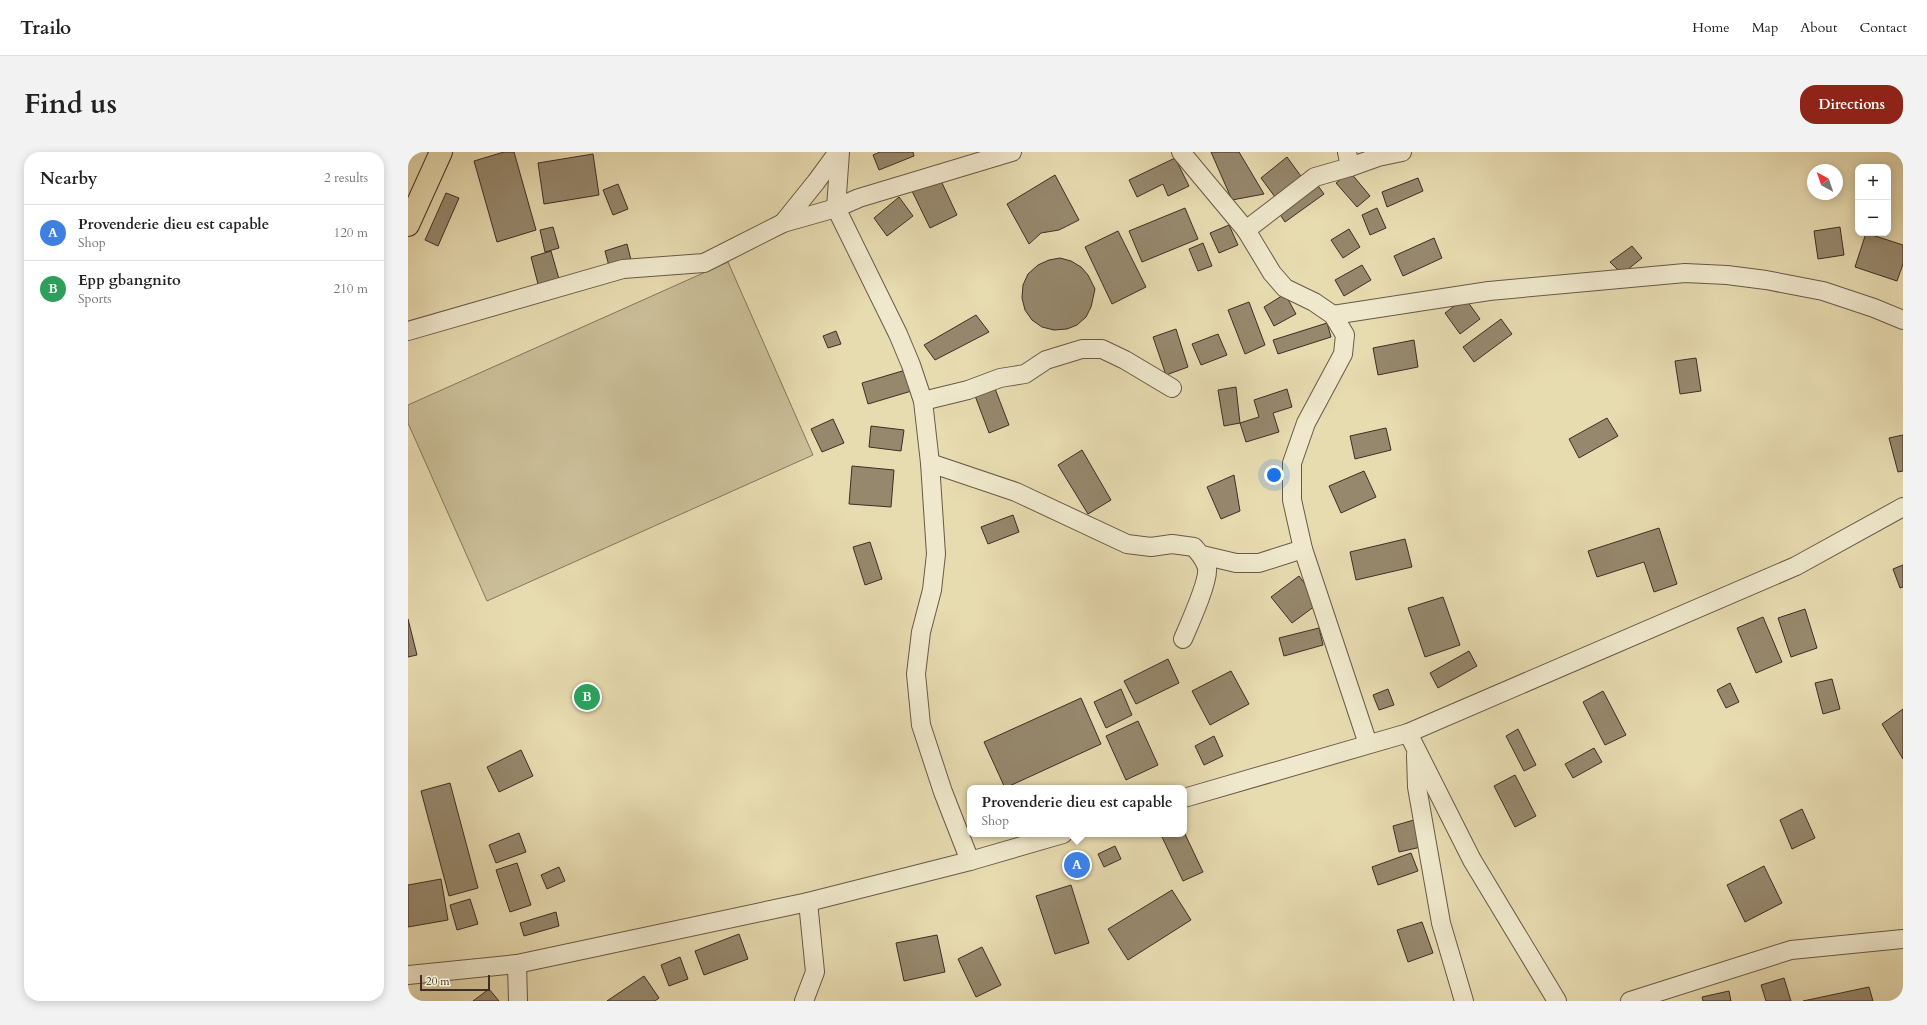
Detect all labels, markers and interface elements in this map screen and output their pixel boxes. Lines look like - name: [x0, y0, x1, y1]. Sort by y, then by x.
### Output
- text: Trailo: [20, 15, 71, 41]
- text: Home: [1692, 18, 1730, 37]
- text: Map: [1752, 18, 1778, 37]
- text: About: [1800, 18, 1837, 37]
- text: Contact: [1859, 18, 1907, 37]
- text: Find us: [24, 85, 117, 123]
- button: Directions: [1800, 85, 1903, 124]
- north arrow: [1807, 164, 1843, 200]
- map controls: [1855, 164, 1891, 236]
- button: +: [1855, 164, 1891, 200]
- text: Nearby: [40, 167, 97, 190]
- text: 2 results: [324, 169, 368, 187]
- button: −: [1855, 200, 1891, 236]
- text: Provenderie dieu est capable: [78, 214, 269, 234]
- text: A: [48, 224, 58, 242]
- text: 120 m: [334, 224, 368, 242]
- text: Shop: [78, 234, 106, 252]
- text: Epp gbangnito: [78, 270, 181, 290]
- text: B: [48, 280, 58, 298]
- text: 210 m: [334, 280, 368, 298]
- text: Sports: [78, 290, 112, 308]
- your location: [1264, 465, 1284, 485]
- pin: B: [574, 682, 600, 712]
- popup: [967, 785, 1187, 837]
- text: Provenderie dieu est capable: [981, 792, 1173, 812]
- text: Shop: [981, 812, 1009, 830]
- pin: A: [1064, 850, 1090, 880]
- scale bar: [420, 973, 490, 992]
- text: 20 m: [426, 974, 450, 989]

